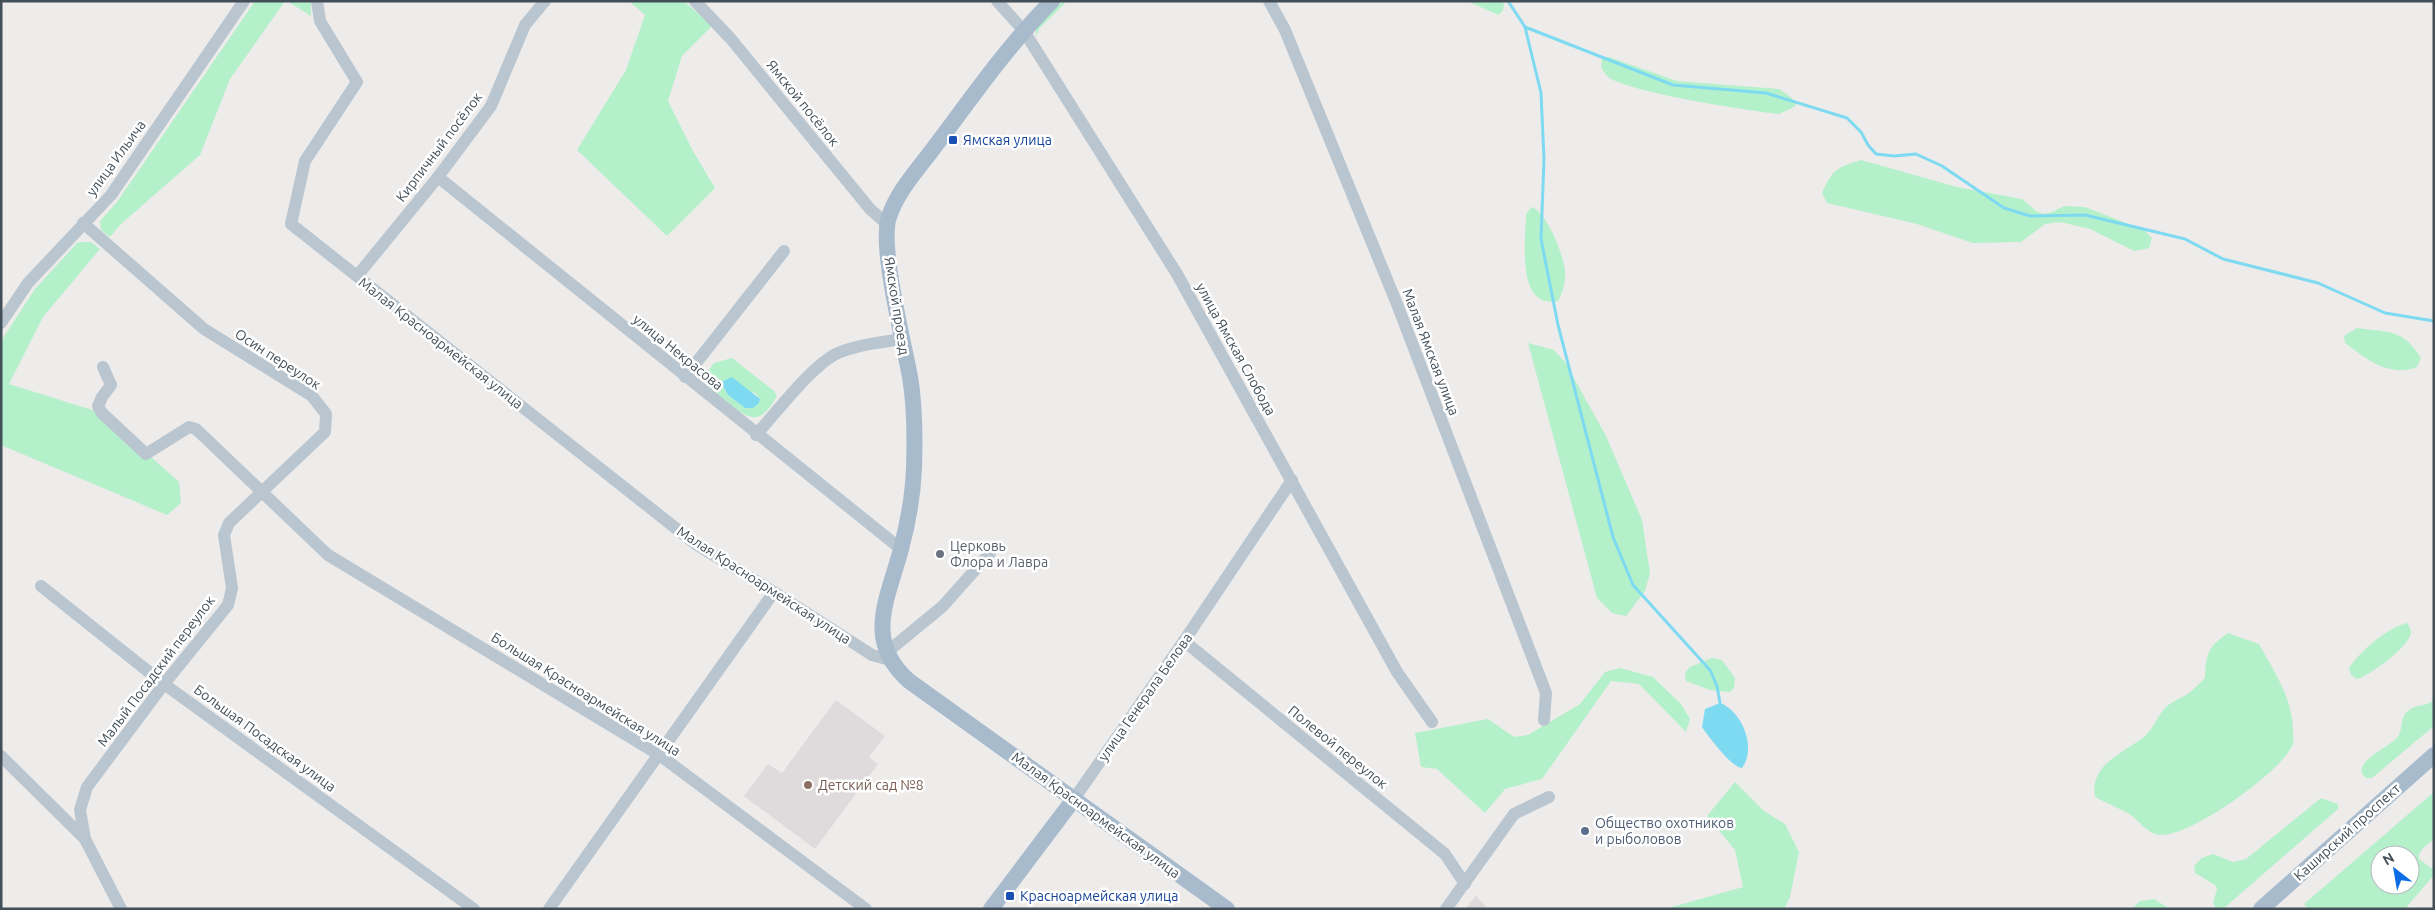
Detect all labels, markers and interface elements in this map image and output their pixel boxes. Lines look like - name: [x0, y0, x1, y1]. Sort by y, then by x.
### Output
- street label: Ямской посёлок: [763, 57, 843, 149]
- street label: Кирпичный посёлок: [393, 89, 485, 205]
- street label: улица Ильича: [83, 117, 149, 199]
- place label: Ямская улица: [963, 132, 1052, 148]
- marker: Ямская улица: [947, 134, 959, 146]
- street label: Ямской проезд: [881, 256, 913, 356]
- street label: Малая Красноармейская улица: [356, 274, 526, 412]
- street label: улица Ямская Слобода: [1193, 280, 1279, 418]
- street label: Малая Ямская улица: [1399, 286, 1463, 418]
- street label: улица Некрасова: [630, 311, 726, 393]
- street label: Осин переулок: [232, 325, 324, 393]
- street label: Малая Красноармейская улица: [674, 523, 854, 647]
- place label: Церковь Флора и Лавра: [950, 538, 1048, 570]
- marker: Церковь Флора и Лавра: [934, 548, 946, 560]
- street label: Малый Посадский переулок: [94, 593, 218, 749]
- street label: Большая Красноармейская улица: [489, 629, 683, 759]
- street label: улица Генерала Белова: [1095, 630, 1195, 764]
- street label: Большая Посадская улица: [191, 681, 339, 795]
- street label: Полевой переулок: [1285, 702, 1391, 792]
- street label: Малая Красноармейская улица: [1009, 749, 1183, 881]
- place label: Детский сад №8: [818, 777, 924, 793]
- marker: Детский сад №8: [802, 779, 814, 791]
- street label: Каширский проспект: [2291, 780, 2403, 884]
- place label: Общество охотников и рыболовов: [1595, 815, 1734, 847]
- marker: Общество охотников и рыболовов: [1579, 825, 1591, 837]
- north arrow: [2370, 845, 2420, 895]
- text: N: [2380, 849, 2397, 868]
- place label: Красноармейская улица: [1020, 888, 1178, 904]
- marker: Красноармейская улица: [1004, 890, 1016, 902]

